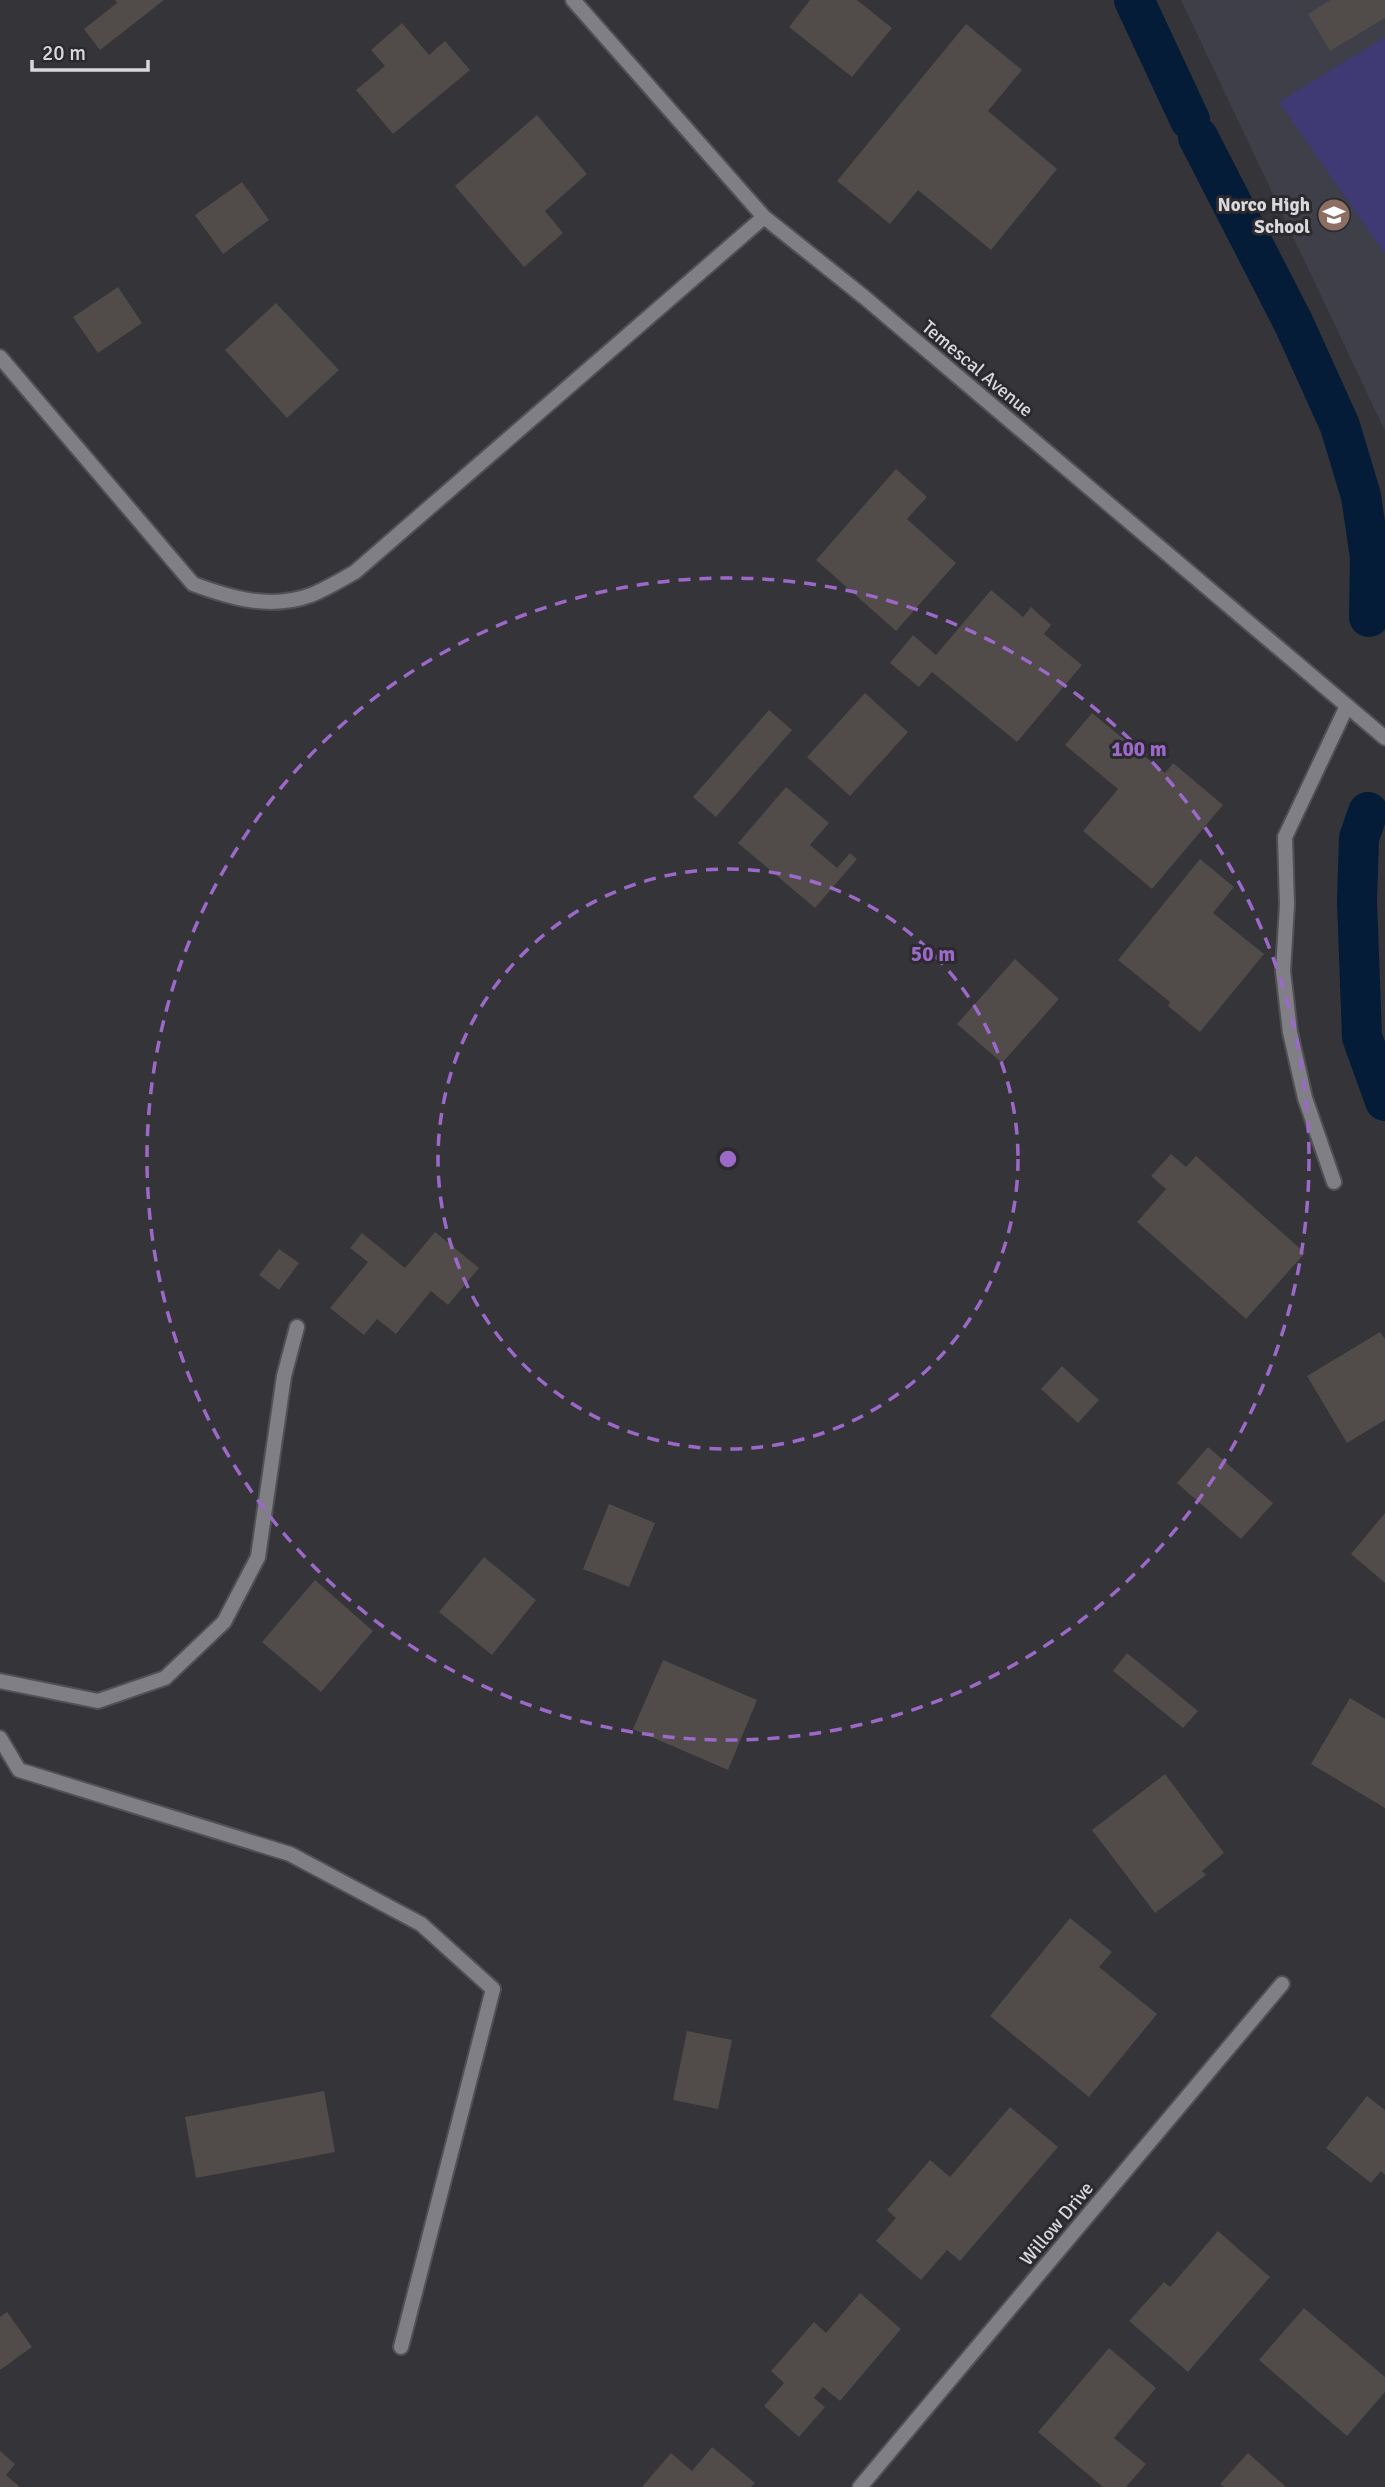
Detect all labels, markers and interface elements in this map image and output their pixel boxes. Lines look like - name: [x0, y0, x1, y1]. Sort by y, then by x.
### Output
- scale bar: [32, 28, 147, 72]
- text: 20 m: [42, 40, 86, 66]
- place label: Norco High School: [1217, 193, 1310, 239]
- school or university icon: Norco High School: [1315, 196, 1353, 234]
- street label: Temescal Avenue: [917, 315, 1038, 422]
- text: 100 m: [1111, 736, 1167, 762]
- text: 50 m: [911, 941, 955, 967]
- centre of rings: [716, 1147, 740, 1171]
- street label: Willow Drive: [1015, 2177, 1099, 2270]

